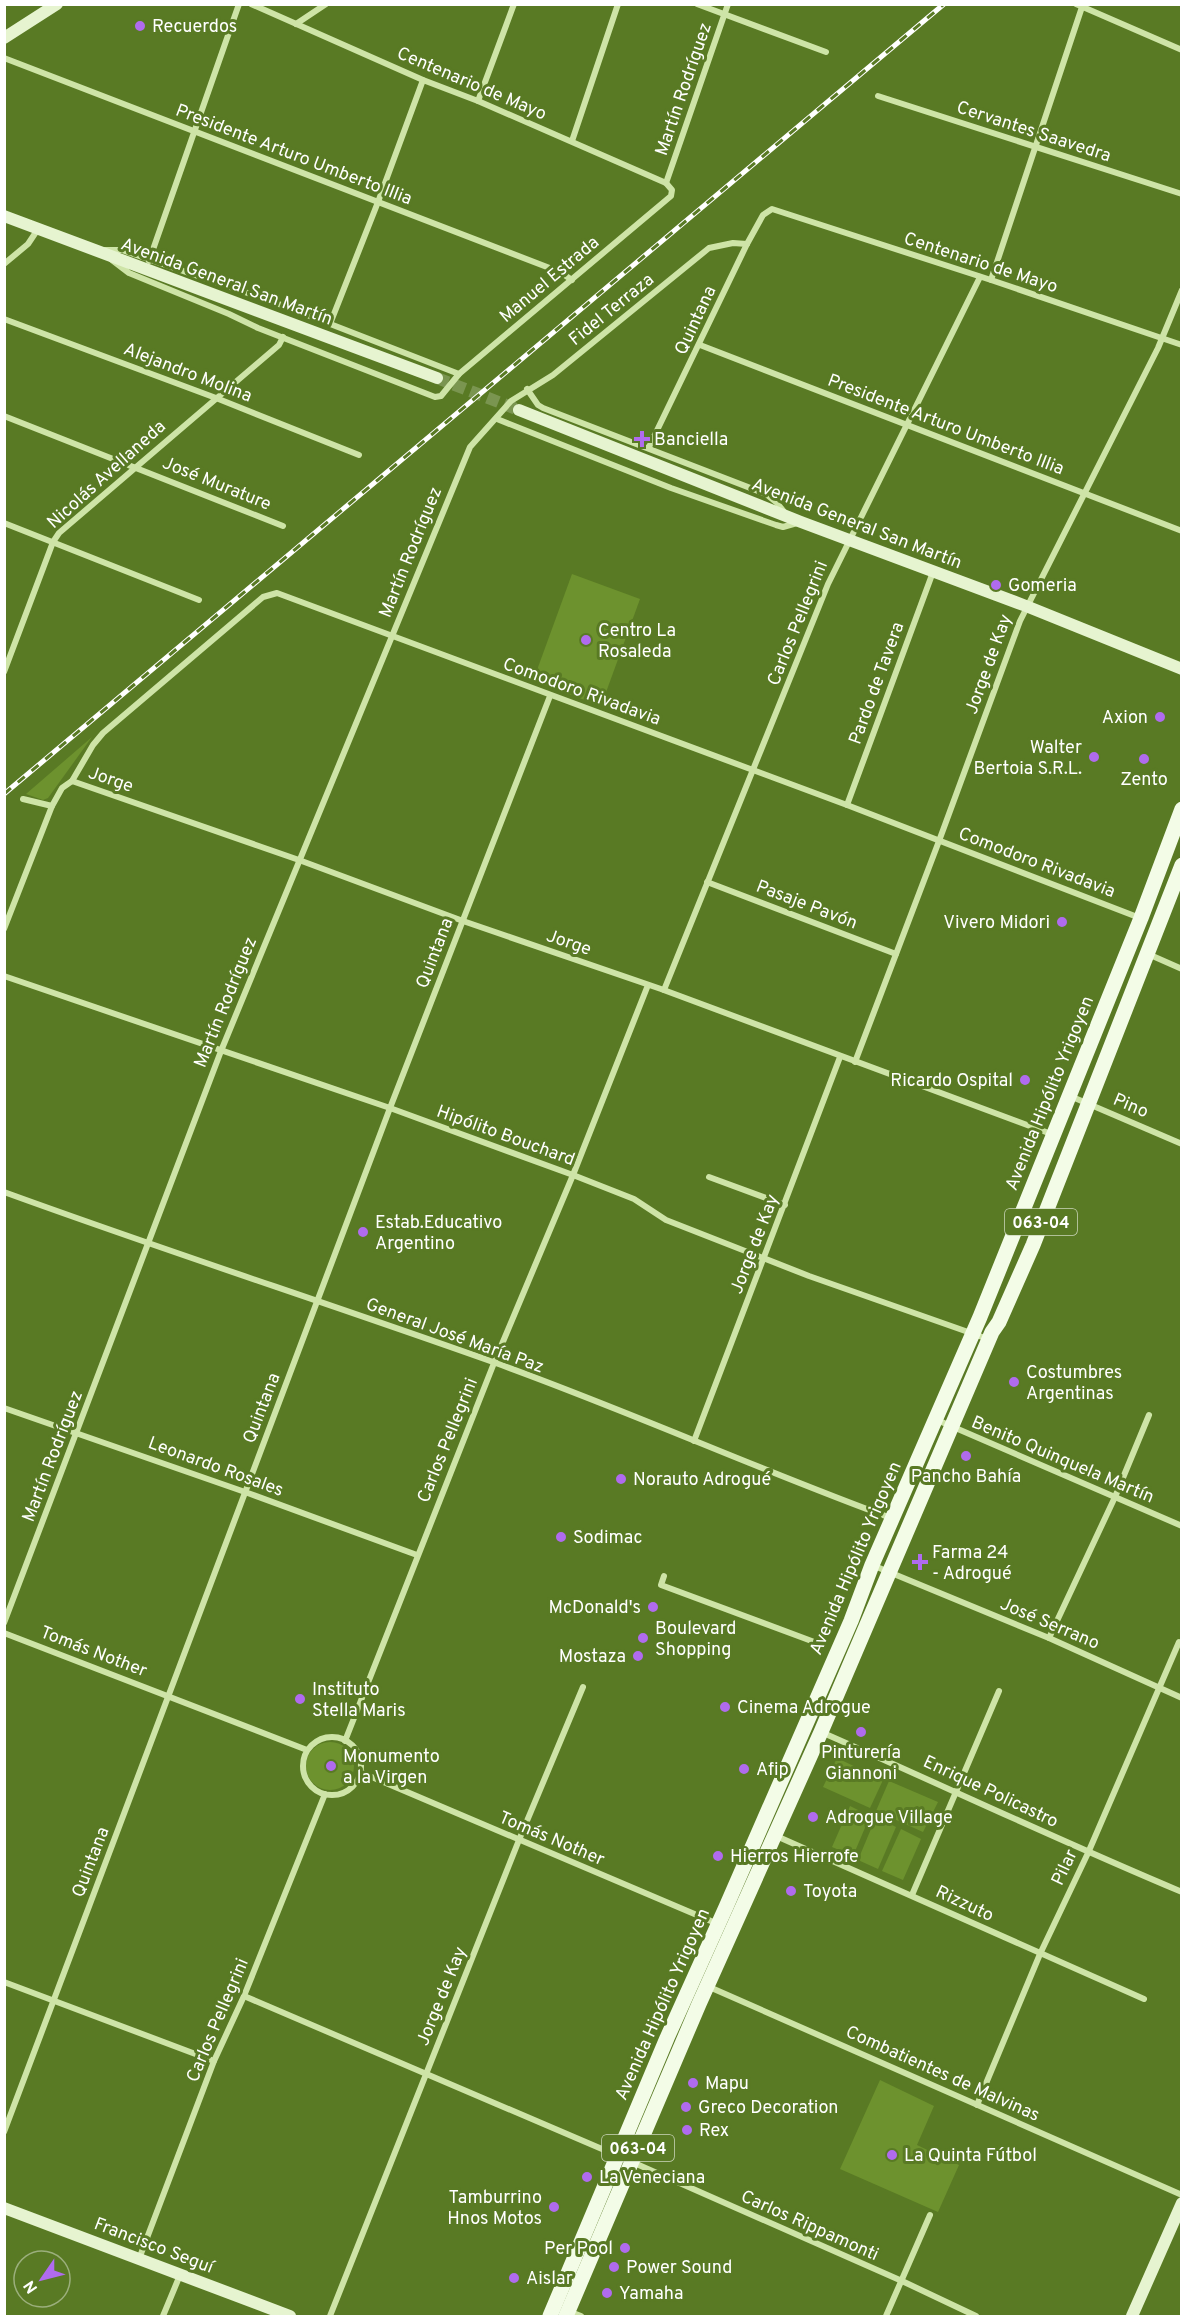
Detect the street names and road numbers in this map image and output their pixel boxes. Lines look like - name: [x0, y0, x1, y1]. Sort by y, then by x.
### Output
- street label: Martín Rodríguez: [651, 20, 718, 159]
- street label: Centenario de Mayo: [393, 42, 550, 126]
- street label: Cervantes Saavedra: [953, 97, 1114, 168]
- street label: Presidente Arturo Umberto Illia: [172, 100, 415, 211]
- street label: Centenario de Mayo: [901, 228, 1060, 299]
- street label: Manuel Estrada: [495, 232, 605, 329]
- street label: Avenida General San Martín: [117, 233, 336, 331]
- street label: Fidel Terraza: [565, 269, 659, 352]
- street label: Quintana: [670, 282, 722, 359]
- street label: Alejandro Molina: [120, 338, 255, 408]
- street label: Presidente Arturo Umberto Illia: [824, 370, 1067, 481]
- street label: Nicolás Avellaneda: [43, 416, 171, 534]
- street label: José Murature: [159, 452, 274, 517]
- street label: Avenida General San Martín: [748, 474, 965, 575]
- street label: Martín Rodríguez: [375, 484, 448, 621]
- street label: Carlos Pellegrini: [763, 558, 834, 689]
- street label: Jorge de Kay: [961, 611, 1018, 718]
- street label: Pardo de Tavera: [845, 619, 910, 748]
- street label: Comodoro Rivadavia: [499, 653, 664, 732]
- street label: Jorge: [85, 762, 136, 799]
- street label: Comodoro Rivadavia: [955, 823, 1118, 904]
- street label: Pasaje Pavón: [752, 876, 860, 935]
- street label: Quintana: [411, 915, 459, 992]
- street label: Jorge: [543, 925, 594, 962]
- street label: Martín Rodríguez: [190, 934, 263, 1071]
- street label: Avenida Hipólito Yrigoyen: [1001, 993, 1100, 1194]
- street label: Pino: [1109, 1089, 1152, 1124]
- street label: Hipólito Bouchard: [433, 1101, 578, 1172]
- street label: Jorge de Kay: [726, 1191, 785, 1298]
- road number: 063-04: [1005, 1209, 1077, 1235]
- street label: General José María Paz: [362, 1293, 547, 1379]
- street label: Quintana: [238, 1370, 286, 1447]
- street label: Carlos Pellegrini: [413, 1375, 484, 1506]
- street label: Martín Rodríguez: [18, 1388, 89, 1526]
- street label: Benito Quinquela Martín: [968, 1411, 1157, 1509]
- street label: Leonardo Rosales: [145, 1432, 286, 1503]
- street label: Avenida Hipólito Yrigoyen: [805, 1458, 908, 1659]
- street label: José Serrano: [996, 1593, 1103, 1656]
- street label: Tomás Nother: [37, 1621, 150, 1683]
- street label: Enrique Policastro: [919, 1751, 1062, 1834]
- street label: Tomás Nother: [495, 1807, 608, 1872]
- street label: Quintana: [67, 1824, 115, 1901]
- street label: Pilar: [1047, 1846, 1084, 1889]
- street label: Rizzuto: [932, 1881, 997, 1928]
- street label: Avenida Hipólito Yrigoyen: [611, 1905, 716, 2104]
- street label: Jorge de Kay: [412, 1944, 473, 2049]
- street label: Carlos Pellegrini: [182, 1955, 255, 2086]
- street label: Combatientes de Malvinas: [842, 2021, 1043, 2128]
- road number: 063-04: [602, 2135, 674, 2161]
- street label: Carlos Rippamonti: [737, 2186, 882, 2267]
- street label: Francisco Seguí: [90, 2213, 218, 2280]

